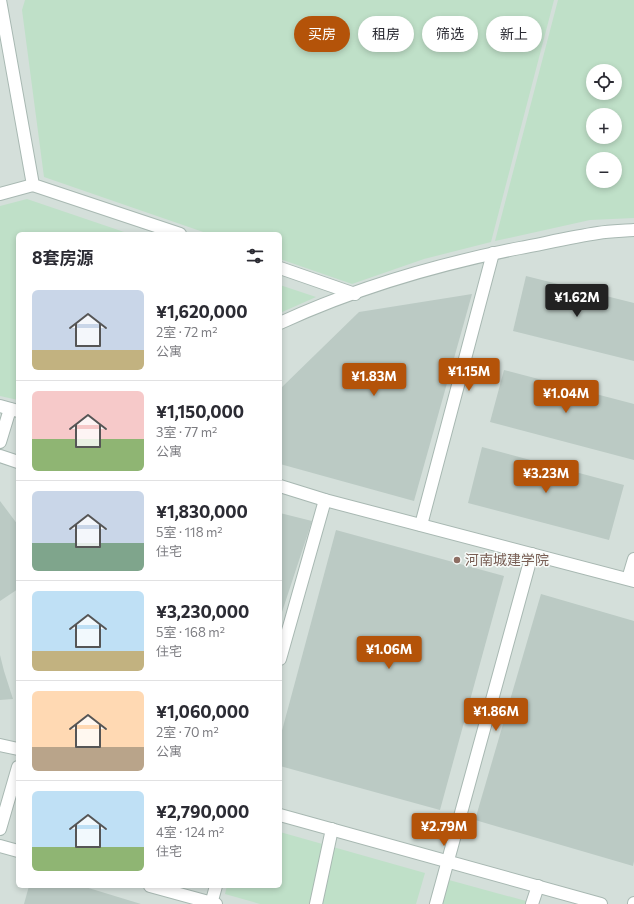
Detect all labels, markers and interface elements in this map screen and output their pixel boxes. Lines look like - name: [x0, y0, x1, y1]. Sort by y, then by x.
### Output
- chip: 买房: [294, 16, 350, 52]
- chip: 租房: [358, 16, 414, 52]
- chip: 筛选: [422, 16, 478, 52]
- chip: 新上: [486, 16, 542, 52]
- map controls: [586, 64, 622, 188]
- button: locate: [586, 64, 622, 100]
- button: +: [586, 108, 622, 144]
- button: −: [586, 152, 622, 188]
- icon: filters: [244, 245, 266, 267]
- text: 8套房源: [32, 247, 94, 268]
- pin: ¥1.62M: [544, 284, 610, 318]
- text: ¥1.62M: [554, 289, 600, 305]
- text: ¥1,620,000: [156, 301, 248, 322]
- icon: home: [64, 306, 112, 354]
- text: 2室 · 72 m²: [156, 324, 217, 340]
- text: 公寓: [156, 343, 182, 359]
- pin: ¥1.15M: [436, 358, 502, 392]
- pin: ¥1.83M: [341, 363, 407, 397]
- text: ¥1.15M: [448, 363, 490, 379]
- text: ¥1.83M: [351, 368, 397, 384]
- pin: ¥1.04M: [533, 380, 599, 414]
- text: ¥1.04M: [543, 385, 589, 401]
- text: ¥1,150,000: [156, 401, 244, 422]
- icon: home: [64, 407, 112, 455]
- text: 3室 · 77 m²: [156, 424, 217, 440]
- text: 公寓: [156, 443, 182, 459]
- pin: ¥3.23M: [513, 460, 579, 494]
- text: ¥3.23M: [523, 465, 569, 481]
- text: ¥1,830,000: [156, 501, 248, 522]
- icon: home: [64, 507, 112, 555]
- text: 5室 · 118 m²: [156, 524, 223, 540]
- text: 住宅: [156, 543, 182, 559]
- place label: 河南城建学院: [465, 551, 549, 568]
- marker: 河南城建学院: [452, 555, 462, 565]
- text: ¥3,230,000: [156, 601, 249, 622]
- icon: home: [64, 607, 112, 655]
- text: 5室 · 168 m²: [156, 624, 225, 640]
- pin: ¥1.06M: [356, 636, 422, 670]
- text: ¥1.06M: [366, 641, 412, 657]
- text: 住宅: [156, 643, 182, 659]
- pin: ¥1.86M: [463, 698, 529, 732]
- text: ¥1,060,000: [156, 701, 249, 722]
- text: ¥1.86M: [473, 703, 519, 719]
- icon: home: [64, 707, 112, 755]
- text: 2室 · 70 m²: [156, 724, 219, 740]
- text: 公寓: [156, 743, 182, 759]
- text: ¥2,790,000: [156, 801, 249, 822]
- icon: home: [64, 807, 112, 855]
- pin: ¥2.79M: [411, 813, 477, 847]
- text: ¥2.79M: [421, 818, 467, 834]
- text: 4室 · 124 m²: [156, 824, 224, 840]
- text: 住宅: [156, 843, 182, 859]

